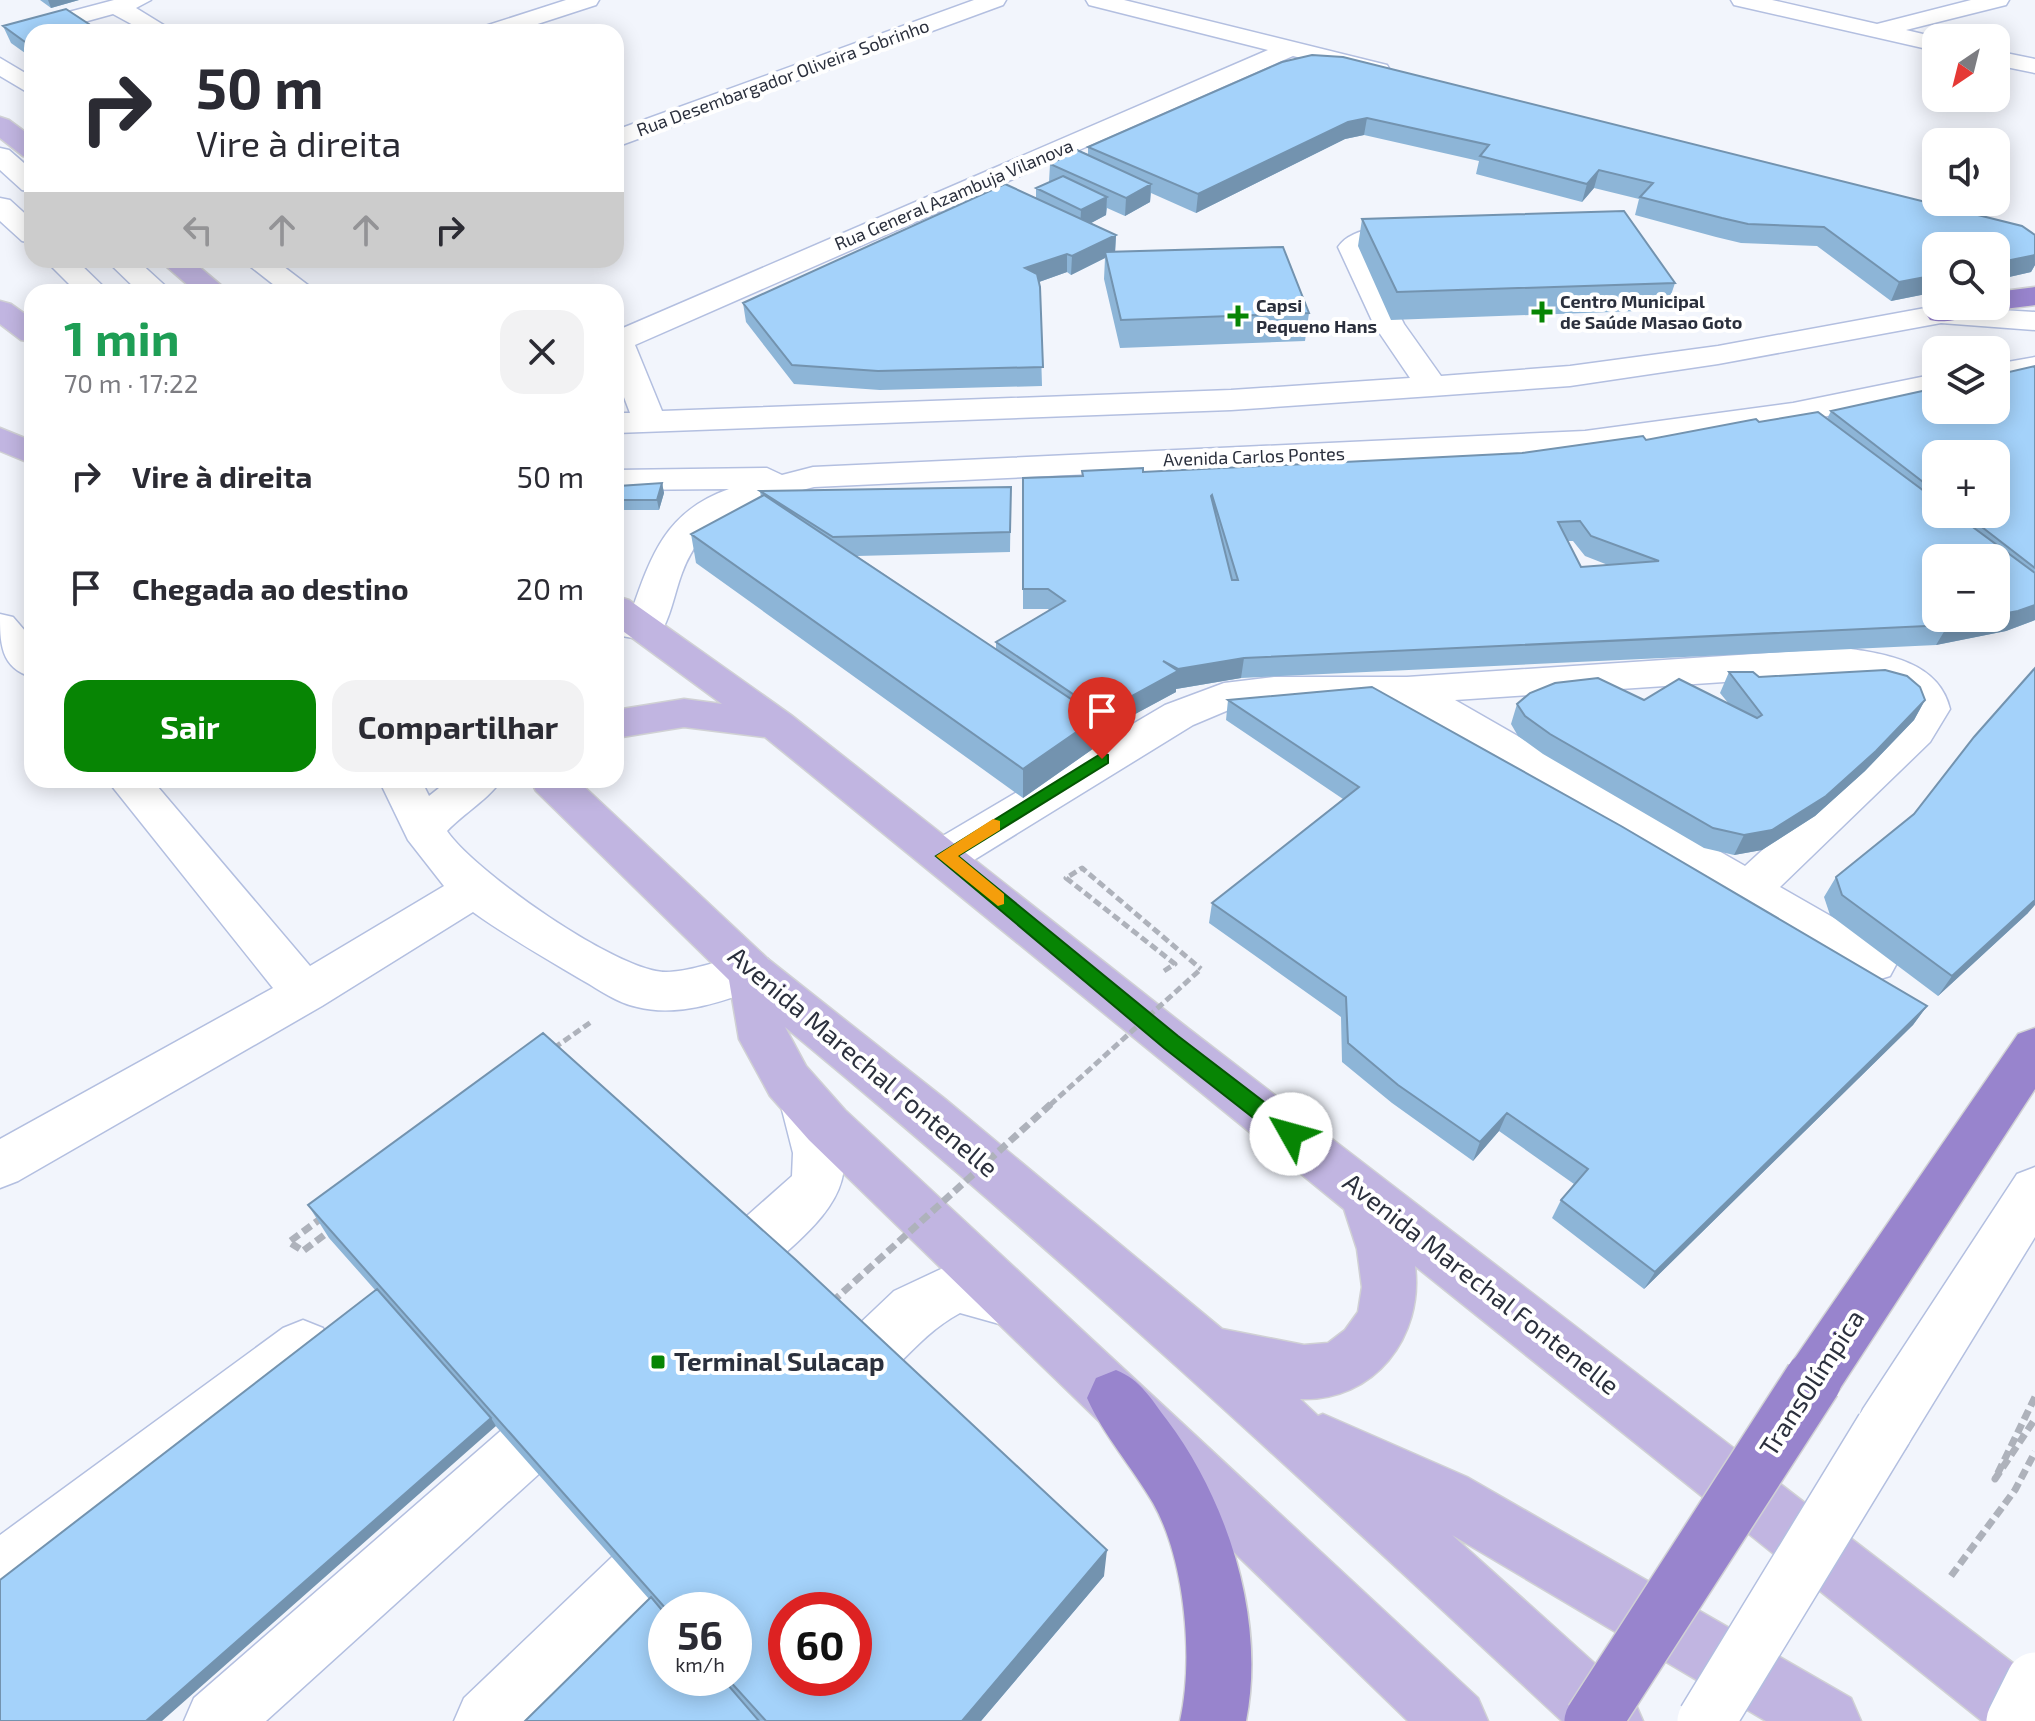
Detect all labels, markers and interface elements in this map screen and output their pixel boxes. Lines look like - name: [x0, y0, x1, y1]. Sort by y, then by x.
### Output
- street label: Rua Desembargador Oliveira Sobrinho: [633, 14, 932, 140]
- north arrow: [1922, 24, 2010, 112]
- map controls: [1922, 24, 2010, 632]
- text: 50 m: [196, 53, 324, 120]
- icon: right: [64, 56, 168, 160]
- text: Vire à direita: [196, 121, 401, 164]
- button: sound: [1922, 128, 2010, 216]
- street label: Rua General Azambuja Vilanova: [831, 134, 1076, 254]
- icon: left: [176, 208, 220, 252]
- icon: ahead: [260, 208, 304, 252]
- icon: ahead: [344, 208, 388, 252]
- icon: right: [428, 208, 472, 252]
- button: search: [1922, 232, 2010, 320]
- place label: Centro Municipal de Saúde Masao Goto: [1560, 290, 1742, 333]
- place label: Capsi Pequeno Hans: [1256, 294, 1377, 337]
- marker: Centro Municipal de Saúde Masao Goto: [1531, 301, 1553, 323]
- marker: Capsi Pequeno Hans: [1227, 305, 1249, 327]
- text: 1 min: [64, 308, 180, 366]
- button: close: [500, 310, 584, 394]
- button: layers: [1922, 336, 2010, 424]
- text: 70 m · 17:22: [64, 367, 198, 398]
- button: +: [1922, 440, 2010, 528]
- street label: Avenida Carlos Pontes: [1163, 442, 1345, 470]
- icon: right: [64, 454, 108, 498]
- text: Vire à direita: [132, 458, 312, 494]
- text: 50 m: [517, 458, 584, 494]
- button: −: [1922, 544, 2010, 632]
- icon: arrive: [64, 566, 108, 610]
- text: Chegada ao destino: [132, 570, 409, 606]
- text: 20 m: [516, 570, 584, 606]
- pin: [1068, 677, 1136, 759]
- button: Sair: [64, 680, 316, 772]
- button: Compartilhar: [332, 680, 584, 772]
- icon: arrive: [1080, 689, 1124, 733]
- street label: Avenida Marechal Fontenelle: [723, 939, 1005, 1183]
- position arrow: [1249, 1092, 1333, 1176]
- street label: Avenida Marechal Fontenelle: [1338, 1165, 1626, 1400]
- street label: TransOlímpica: [1752, 1303, 1870, 1461]
- place label: Terminal Sulacap: [674, 1345, 885, 1376]
- marker: Terminal Sulacap: [649, 1353, 667, 1371]
- speed limit sign: 60: [768, 1592, 872, 1696]
- text: 56: [677, 1610, 723, 1658]
- text: km/h: [675, 1652, 725, 1676]

